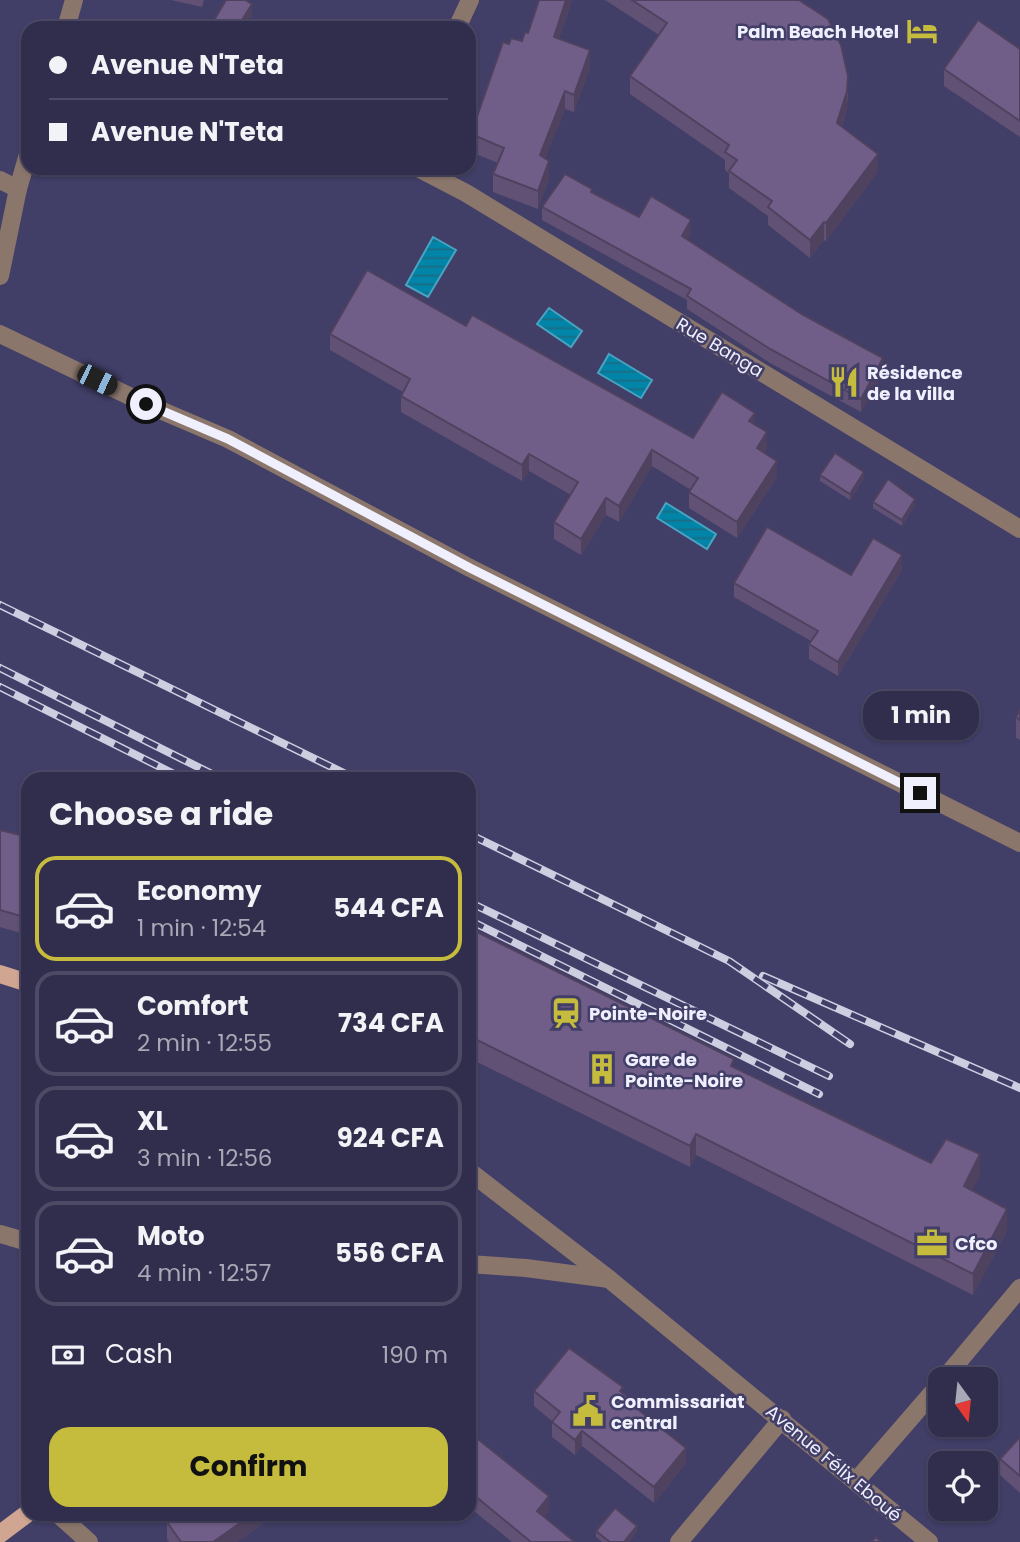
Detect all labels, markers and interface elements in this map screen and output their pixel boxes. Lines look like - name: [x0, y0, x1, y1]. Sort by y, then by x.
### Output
- hotel icon: Palm Beach Hotel: [905, 14, 939, 48]
- place label: Palm Beach Hotel: [737, 19, 899, 44]
- text: Avenue N'Teta: [91, 47, 284, 83]
- text: Avenue N'Teta: [91, 114, 284, 150]
- street label: Rue Banga: [672, 311, 768, 383]
- place label: Résidence de la villa: [867, 360, 963, 406]
- car: [74, 361, 121, 399]
- restaurant icon: Résidence de la villa: [827, 365, 861, 399]
- route start: [130, 388, 162, 420]
- callout: 1 min: [862, 692, 978, 740]
- text: 1 min: [891, 699, 951, 731]
- route end: [904, 777, 936, 809]
- text: Choose a ride: [49, 791, 273, 836]
- text: Economy: [137, 873, 261, 909]
- icon: car: [53, 877, 116, 940]
- text: 544 CFA: [333, 890, 444, 926]
- text: 1 min · 12:54: [137, 912, 266, 944]
- text: Comfort: [137, 988, 249, 1024]
- icon: car: [53, 992, 116, 1055]
- station icon: Pointe-Noire: [549, 996, 583, 1030]
- place label: Pointe-Noire: [589, 1001, 707, 1026]
- text: 734 CFA: [338, 1005, 444, 1041]
- text: 2 min · 12:55: [137, 1027, 272, 1059]
- place label: Gare de Pointe-Noire: [625, 1047, 743, 1093]
- building icon: Gare de Pointe-Noire: [585, 1052, 619, 1086]
- text: XL: [137, 1103, 168, 1139]
- icon: car: [53, 1107, 116, 1170]
- text: 924 CFA: [337, 1120, 444, 1156]
- text: 3 min · 12:56: [137, 1142, 272, 1174]
- text: Moto: [137, 1218, 205, 1254]
- icon: car: [53, 1222, 116, 1285]
- office icon: Cfco: [915, 1226, 949, 1260]
- place label: Cfco: [955, 1231, 998, 1256]
- text: 556 CFA: [335, 1235, 444, 1271]
- text: 4 min · 12:57: [137, 1257, 271, 1289]
- icon: cash: [49, 1336, 87, 1374]
- text: Cash: [105, 1336, 173, 1372]
- text: 190 m: [382, 1339, 448, 1371]
- north arrow: [928, 1367, 998, 1437]
- map controls: [928, 1367, 998, 1521]
- place label: Commissariat central: [611, 1389, 744, 1435]
- public building icon: Commissariat central: [571, 1394, 605, 1428]
- street label: Avenue Félix Eboué: [761, 1399, 907, 1527]
- button: Confirm: [49, 1427, 448, 1507]
- button: locate: [928, 1451, 998, 1521]

